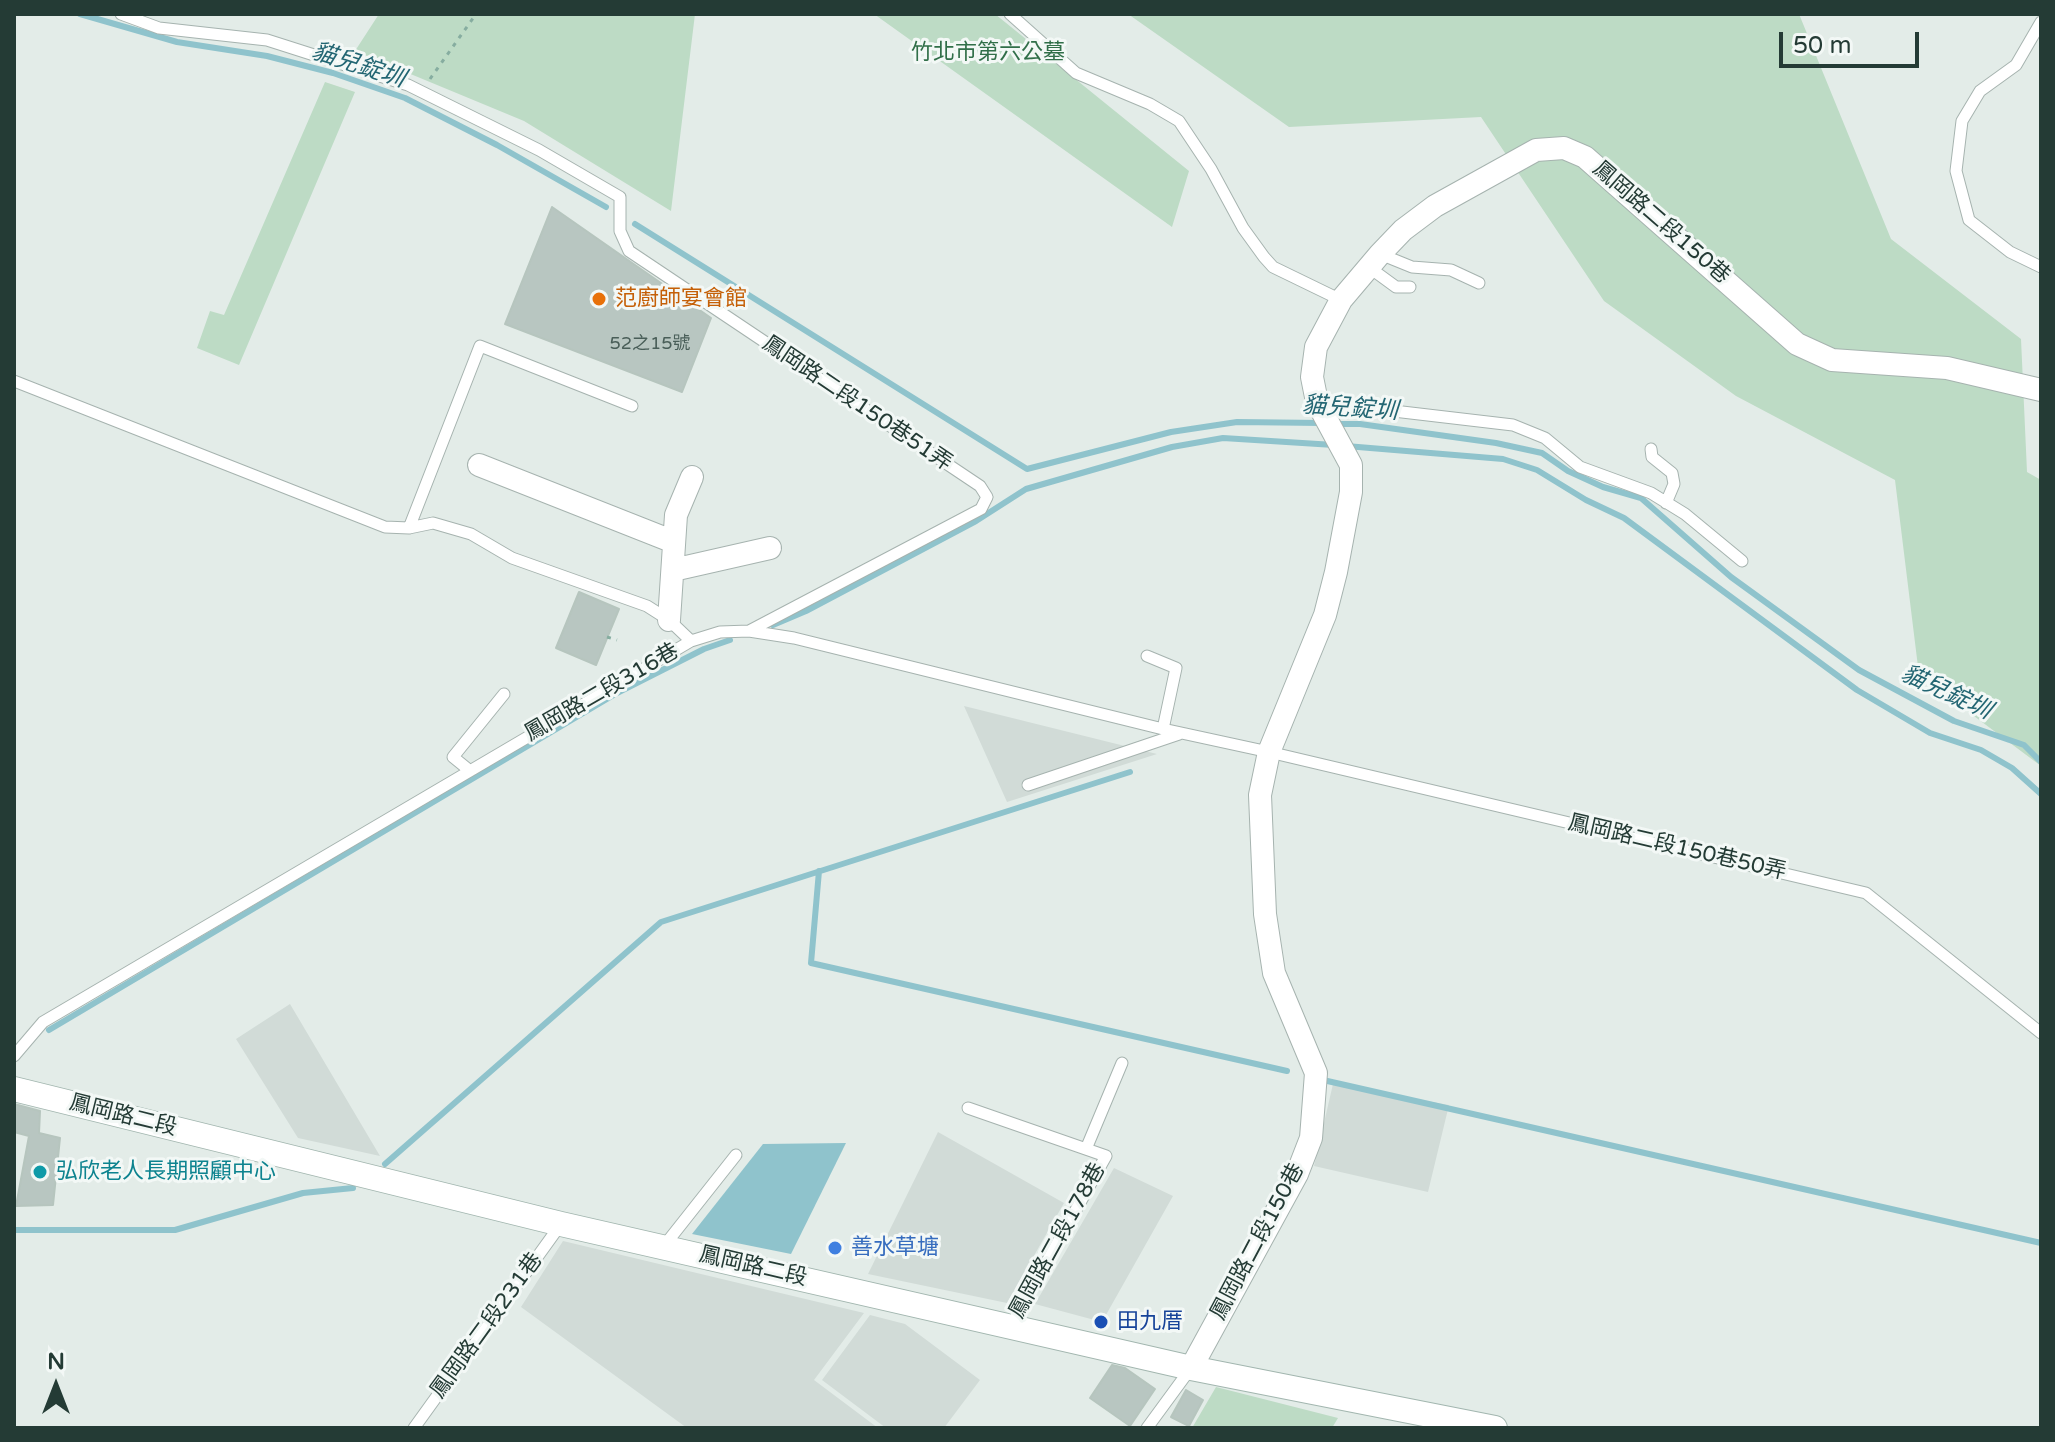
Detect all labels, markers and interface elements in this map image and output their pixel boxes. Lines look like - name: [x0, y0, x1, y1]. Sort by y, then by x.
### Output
- scale bar: [1783, 16, 1923, 66]
- text: 50 m: [1793, 31, 1851, 60]
- water label: 貓兒錠圳: [308, 37, 408, 95]
- park label: 竹北市第六公墓: [911, 40, 1065, 66]
- street label: 鳳岡路二段150巷: [1587, 156, 1735, 290]
- place label: 范廚師宴會館: [615, 286, 747, 312]
- marker: 范廚師宴會館: [590, 290, 608, 308]
- street label: 鳳岡路二段150巷51弄: [757, 331, 957, 477]
- house number: 52之15號: [609, 333, 691, 355]
- water label: 貓兒錠圳: [1301, 391, 1399, 427]
- street label: 鳳岡路二段316巷: [520, 638, 684, 748]
- water label: 貓兒錠圳: [1896, 660, 1996, 726]
- street label: 鳳岡路二段150巷50弄: [1565, 810, 1789, 886]
- street label: 鳳岡路二段: [66, 1090, 180, 1142]
- place label: 弘欣老人長期照顧中心: [56, 1159, 276, 1185]
- street label: 鳳岡路二段178巷: [1004, 1159, 1112, 1323]
- street label: 鳳岡路二段150巷: [1206, 1159, 1310, 1325]
- marker: 弘欣老人長期照顧中心: [31, 1163, 49, 1181]
- place label: 善水草塘: [851, 1235, 939, 1261]
- marker: 善水草塘: [826, 1239, 844, 1257]
- street label: 鳳岡路二段: [696, 1242, 810, 1292]
- street label: 鳳岡路二段231巷: [425, 1248, 549, 1404]
- place label: 田九厝: [1117, 1309, 1183, 1335]
- marker: 田九厝: [1092, 1313, 1110, 1331]
- north arrow: [16, 1346, 96, 1426]
- text: N: [47, 1349, 65, 1375]

